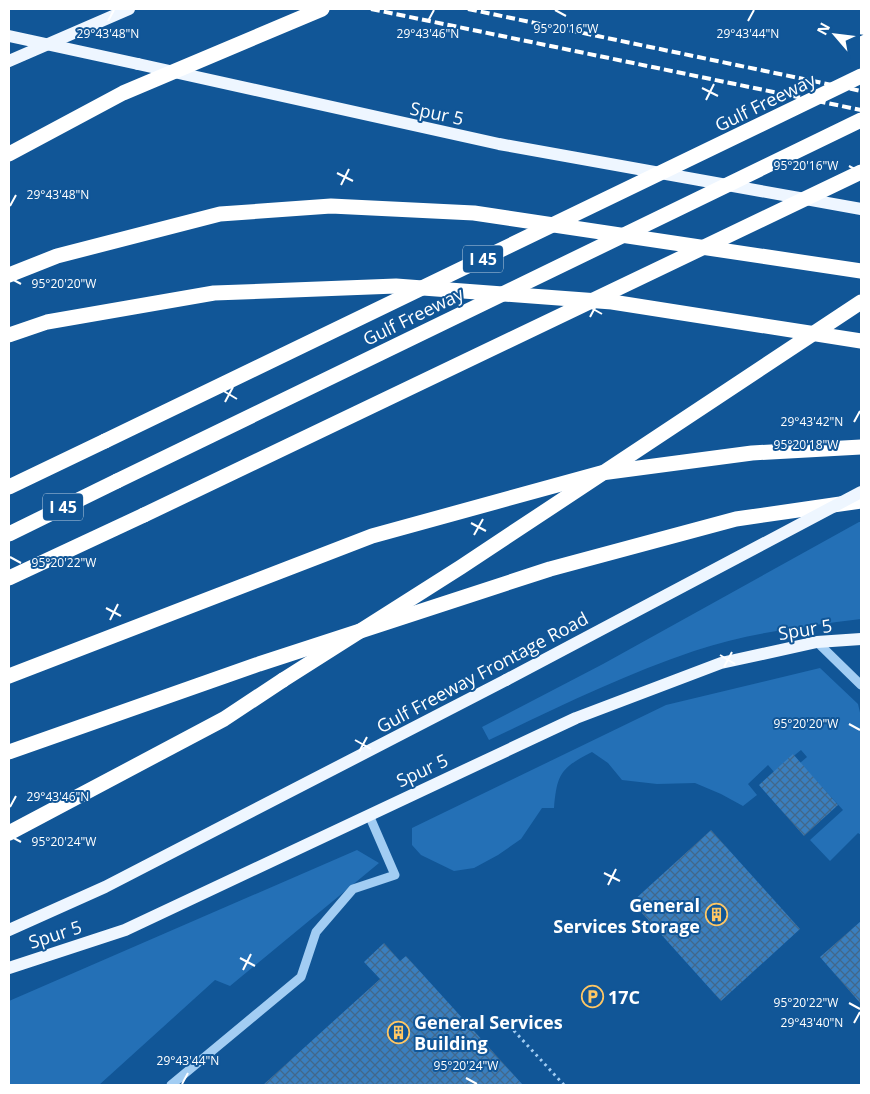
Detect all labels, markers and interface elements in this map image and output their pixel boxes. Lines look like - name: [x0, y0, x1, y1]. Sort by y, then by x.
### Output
- north arrow: [810, 10, 860, 60]
- text: N: [812, 19, 834, 38]
- text: 95°20'16"W: [534, 20, 598, 37]
- text: 29°43'48"N: [77, 25, 139, 42]
- text: 29°43'46"N: [397, 25, 459, 42]
- text: 29°43'44"N: [717, 25, 779, 42]
- street label: Gulf Freeway: [711, 67, 820, 137]
- street label: Spur 5: [408, 96, 466, 130]
- text: 95°20'16"W: [774, 157, 838, 174]
- text: 29°43'48"N: [27, 186, 89, 203]
- road number: I 45: [463, 245, 503, 272]
- text: 95°20'20"W: [32, 275, 96, 292]
- street label: Gulf Freeway: [359, 281, 468, 351]
- text: 29°43'42"N: [781, 413, 843, 430]
- text: 95°20'18"W: [774, 436, 838, 453]
- road number: I 45: [43, 494, 83, 520]
- text: 95°20'22"W: [32, 554, 96, 571]
- street label: Gulf Freeway Frontage Road: [372, 606, 592, 738]
- street label: Spur 5: [776, 613, 834, 645]
- text: 95°20'20"W: [774, 715, 838, 732]
- street label: Spur 5: [392, 748, 452, 792]
- text: 29°43'46"N: [27, 788, 89, 805]
- text: 95°20'24"W: [32, 833, 96, 850]
- place label: General Services Storage: [553, 893, 700, 938]
- building icon: General Services Storage: [704, 903, 728, 927]
- street label: Spur 5: [25, 914, 85, 954]
- parking icon: 17C: [580, 985, 604, 1009]
- place label: 17C: [608, 985, 640, 1009]
- text: 95°20'22"W: [774, 994, 838, 1011]
- place label: General Services Building: [414, 1010, 563, 1055]
- text: 29°43'40"N: [781, 1014, 843, 1031]
- building icon: General Services Building: [386, 1020, 410, 1044]
- text: 29°43'44"N: [157, 1052, 219, 1069]
- text: 95°20'24"W: [434, 1057, 498, 1074]

